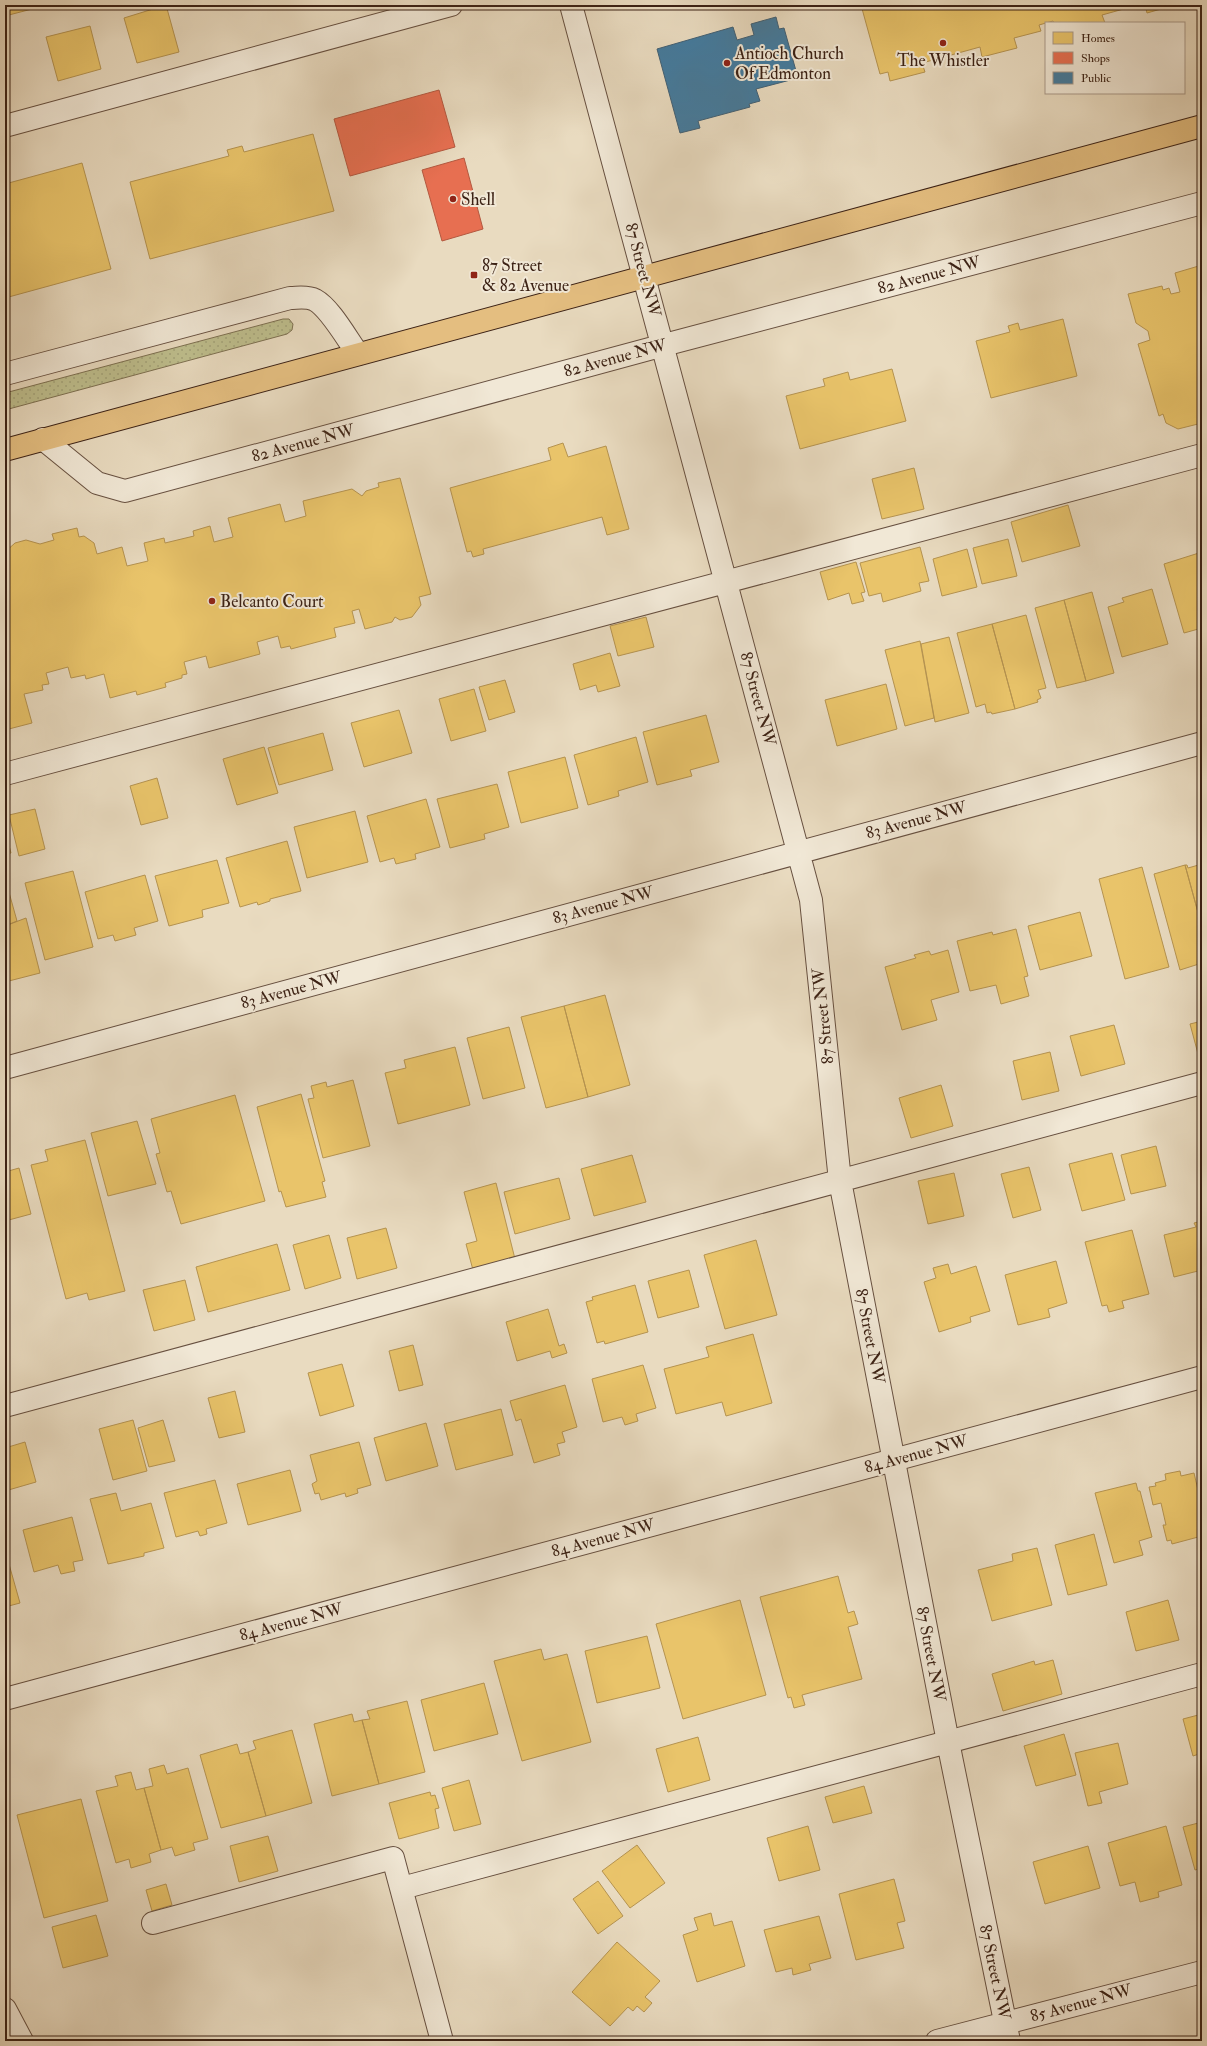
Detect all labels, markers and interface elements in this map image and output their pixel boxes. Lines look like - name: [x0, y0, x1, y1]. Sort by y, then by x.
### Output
- legend: [1045, 22, 1185, 94]
- text: Homes: [1081, 31, 1115, 46]
- marker: The Whistler: [938, 38, 948, 48]
- place label: Antioch Church Of Edmonton: [734, 43, 844, 84]
- place label: The Whistler: [897, 50, 990, 71]
- text: Shops: [1081, 51, 1110, 66]
- marker: Antioch Church Of Edmonton: [722, 58, 732, 68]
- text: Public: [1081, 71, 1111, 86]
- place label: Shell: [461, 189, 496, 210]
- marker: Shell: [448, 194, 458, 204]
- street label: 87 Street NW: [620, 221, 666, 320]
- street label: 82 Avenue NW: [875, 251, 983, 299]
- place label: 87 Street & 82 Avenue: [482, 255, 569, 296]
- marker: 87 Street & 82 Avenue: [469, 270, 479, 280]
- street label: 82 Avenue NW: [561, 334, 669, 382]
- street label: 82 Avenue NW: [249, 419, 357, 467]
- place label: Belcanto Court: [220, 591, 324, 612]
- marker: Belcanto Court: [207, 596, 217, 606]
- street label: 87 Street NW: [735, 650, 781, 749]
- street label: 83 Avenue NW: [863, 796, 969, 844]
- street label: 83 Avenue NW: [550, 881, 656, 929]
- street label: 83 Avenue NW: [238, 966, 344, 1014]
- street label: 87 Street NW: [807, 966, 838, 1065]
- street label: 87 Street NW: [850, 1287, 890, 1386]
- street label: 84 Avenue NW: [862, 1430, 971, 1478]
- street label: 84 Avenue NW: [549, 1514, 658, 1562]
- street label: 84 Avenue NW: [237, 1598, 346, 1646]
- street label: 87 Street NW: [911, 1605, 951, 1704]
- street label: 87 Street NW: [975, 1923, 1015, 2022]
- street label: 85 Avenue NW: [1028, 1979, 1135, 2027]

